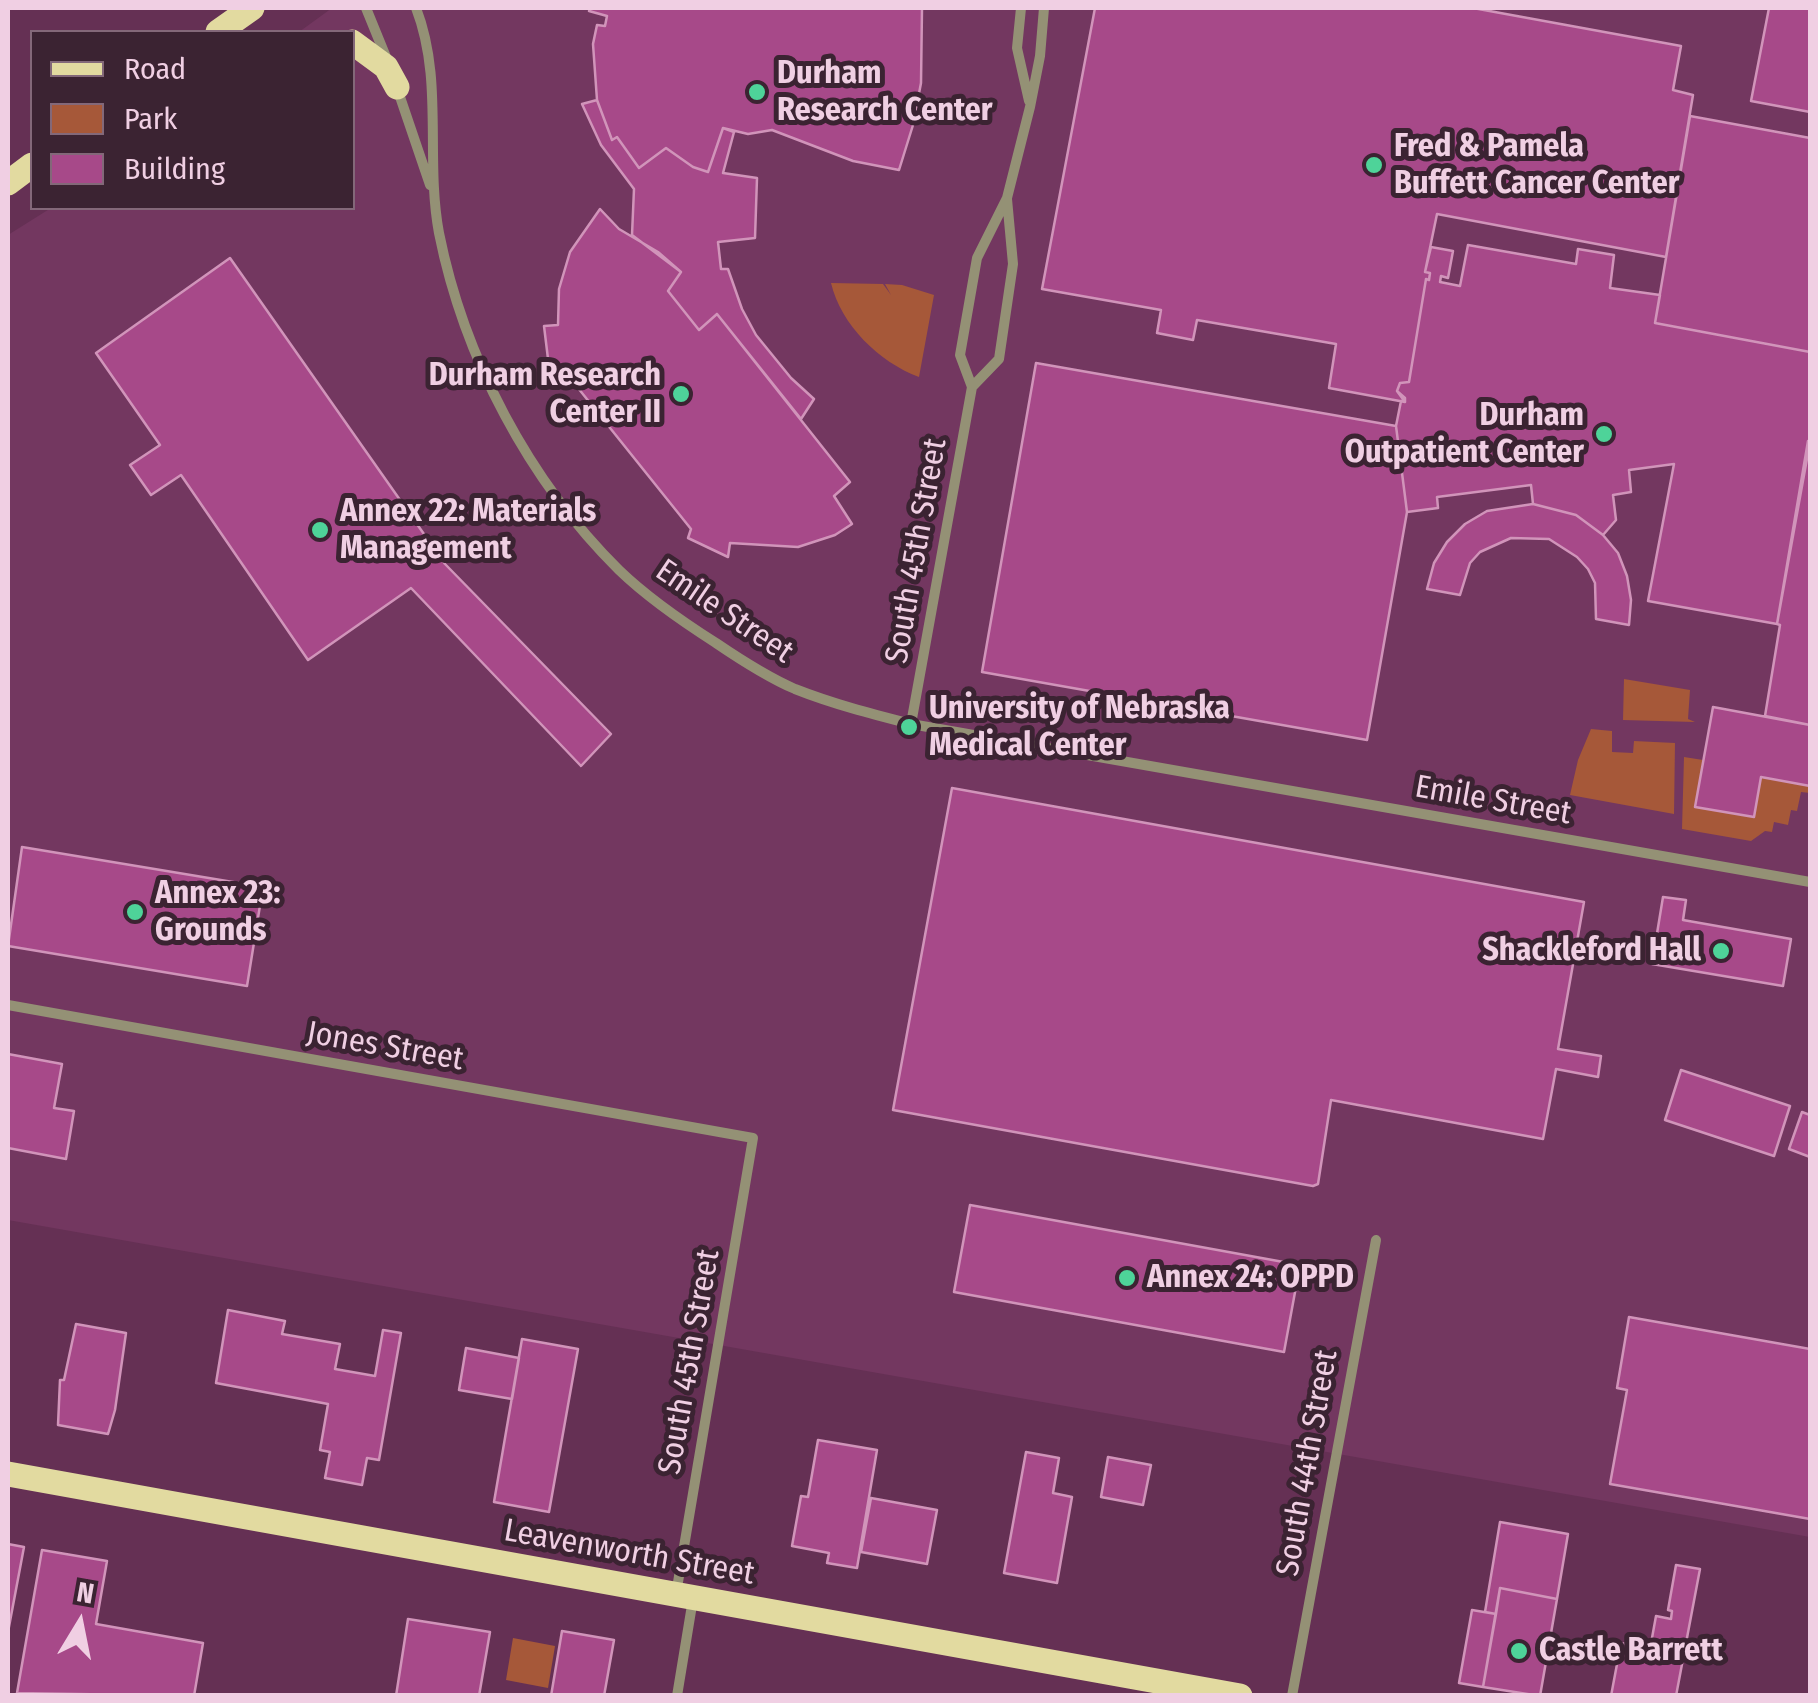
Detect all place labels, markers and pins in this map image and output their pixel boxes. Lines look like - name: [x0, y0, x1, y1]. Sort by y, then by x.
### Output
- place label: Durham Research Center: [777, 55, 993, 130]
- marker: Durham Research Center: [746, 81, 768, 103]
- place label: Fred & Pamela Buffett Cancer Center: [1394, 128, 1679, 203]
- marker: Fred & Pamela Buffett Cancer Center: [1363, 154, 1385, 176]
- place label: Durham Research Center II: [429, 357, 661, 432]
- marker: Durham Research Center II: [670, 383, 692, 405]
- place label: Durham Outpatient Center: [1345, 397, 1584, 472]
- marker: Durham Outpatient Center: [1593, 423, 1615, 445]
- place label: Annex 22: Materials Management: [340, 493, 596, 568]
- marker: Annex 22: Materials Management: [309, 519, 331, 541]
- place label: University of Nebraska Medical Center: [929, 690, 1230, 765]
- marker: University of Nebraska Medical Center: [898, 716, 920, 738]
- place label: Annex 23: Grounds: [155, 875, 281, 950]
- marker: Annex 23: Grounds: [124, 901, 146, 923]
- place label: Shackleford Hall: [1482, 932, 1701, 970]
- marker: Shackleford Hall: [1710, 940, 1732, 962]
- place label: Annex 24: OPPD: [1147, 1259, 1354, 1297]
- marker: Annex 24: OPPD: [1116, 1267, 1138, 1289]
- place label: Castle Barrett: [1539, 1632, 1723, 1670]
- marker: Castle Barrett: [1508, 1640, 1530, 1662]

